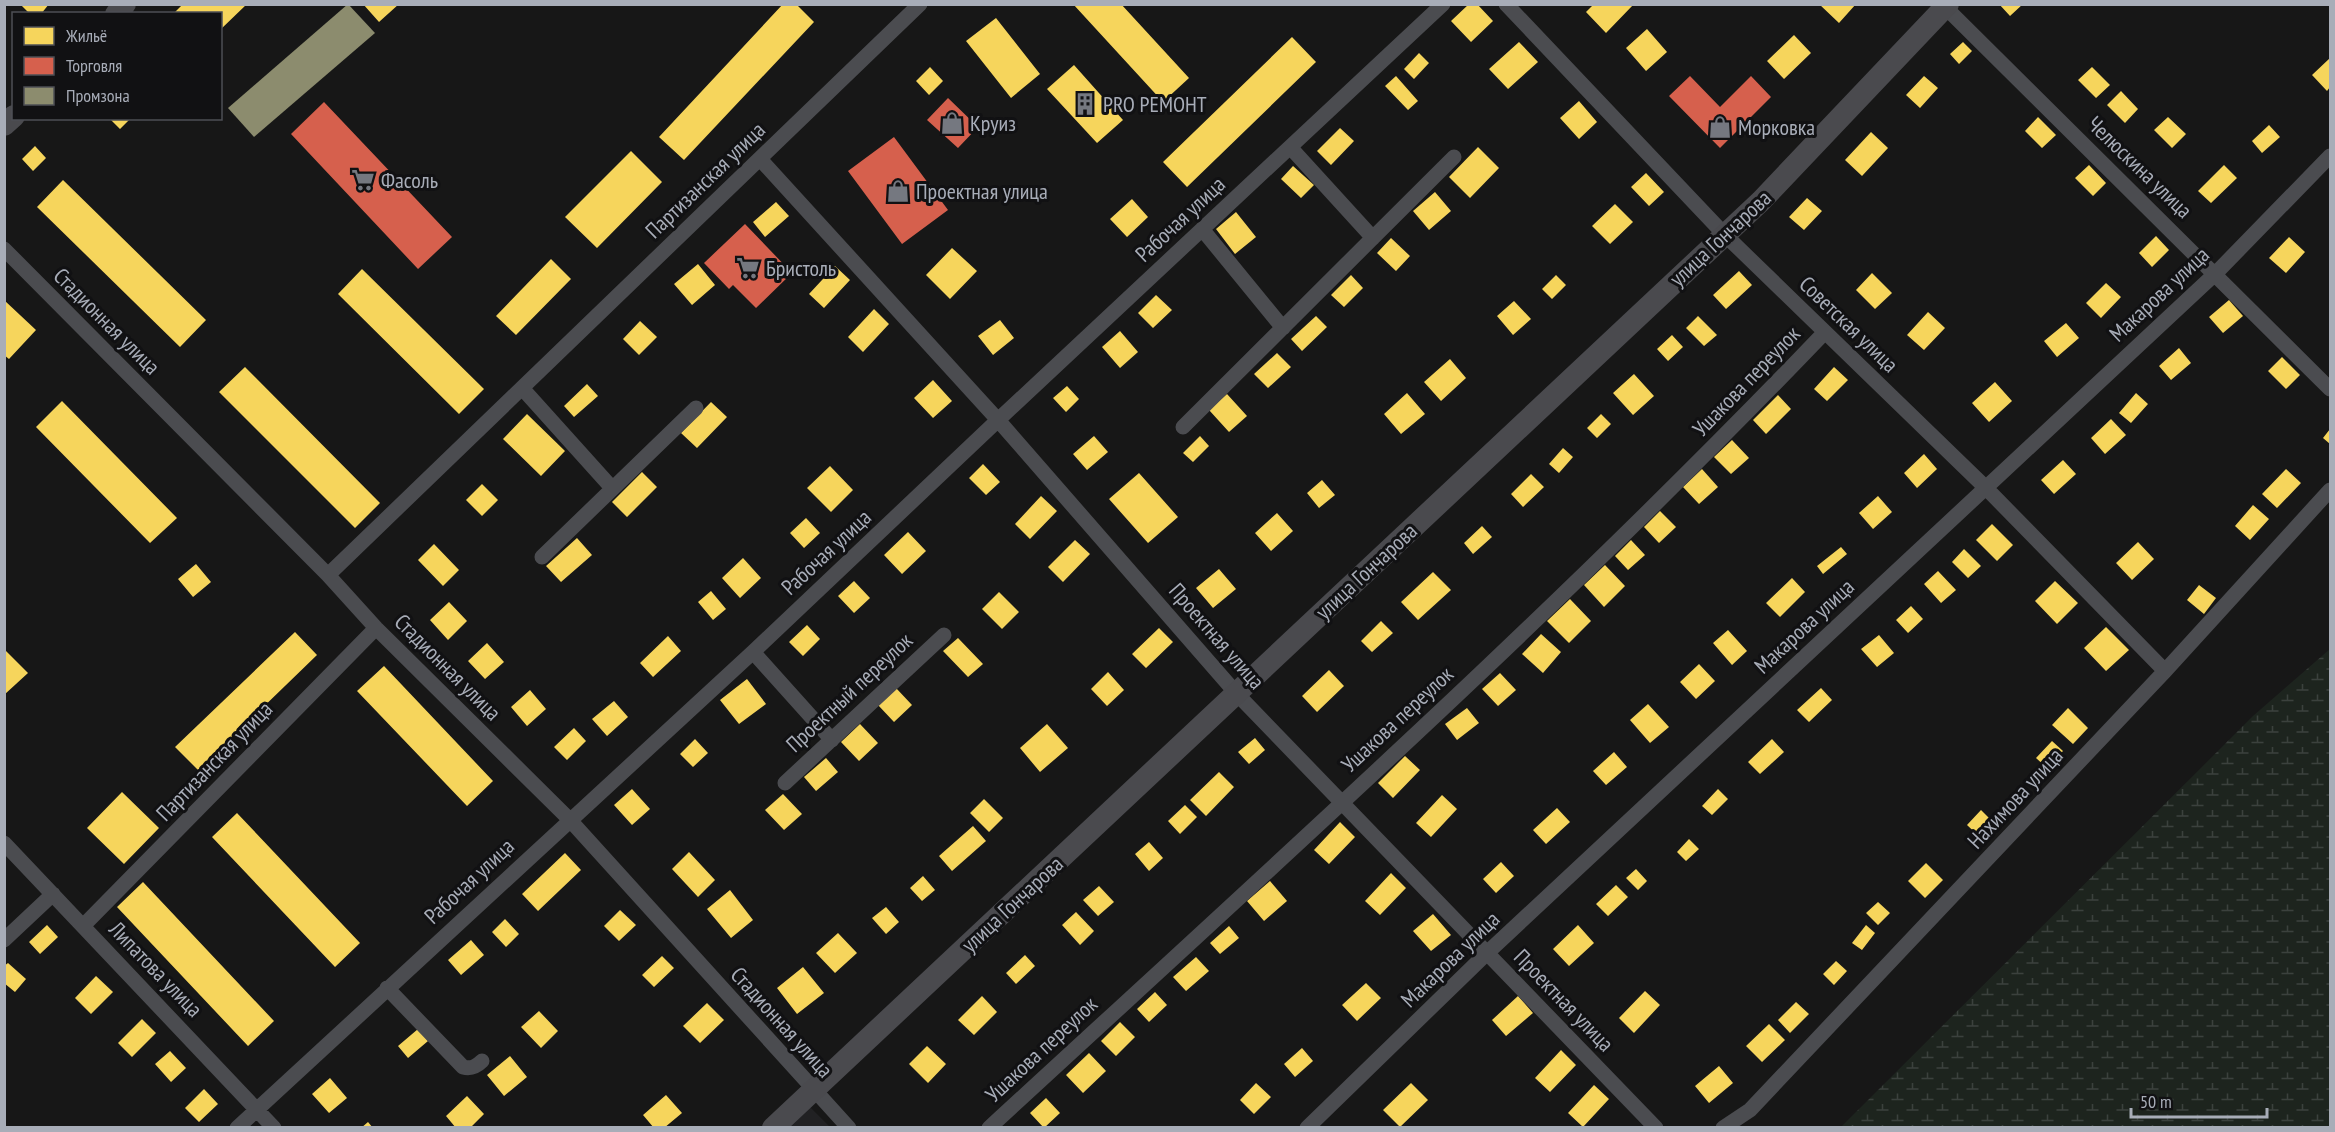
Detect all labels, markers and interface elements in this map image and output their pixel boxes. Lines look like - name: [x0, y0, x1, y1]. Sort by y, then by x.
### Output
- legend: [12, 12, 222, 120]
- text: Жильё: [65, 24, 107, 47]
- text: Торговля: [66, 54, 122, 77]
- text: Промзона: [66, 84, 130, 107]
- place label: PRO РЕМОНТ: [1103, 90, 1207, 118]
- building icon: PRO РЕМОНТ: [1072, 91, 1098, 117]
- place label: Круиз: [970, 109, 1016, 137]
- shop icon: Круиз: [939, 110, 965, 136]
- street label: Челюскина улица: [2082, 110, 2198, 224]
- place label: Морковка: [1738, 113, 1815, 141]
- shop icon: Морковка: [1707, 114, 1733, 140]
- street label: Партизанская улица: [639, 116, 771, 244]
- place label: Фасоль: [381, 166, 438, 194]
- supermarket icon: Фасоль: [350, 167, 376, 193]
- street label: Рабочая улица: [1129, 170, 1231, 268]
- place label: Проектная улица: [916, 177, 1048, 205]
- shop icon: Проектная улица: [885, 178, 911, 204]
- street label: улица Гончарова: [1663, 184, 1777, 292]
- street label: Макарова улица: [2103, 241, 2215, 347]
- place label: Бристоль: [766, 254, 836, 282]
- supermarket icon: Бристоль: [735, 255, 761, 281]
- street label: Стадионная улица: [48, 262, 166, 380]
- street label: Советская улица: [1794, 270, 1904, 378]
- street label: Ушакова переулок: [1686, 320, 1806, 442]
- street label: Рабочая улица: [775, 503, 877, 601]
- street label: улица Гончарова: [1309, 517, 1423, 625]
- street label: Макарова улица: [1748, 573, 1860, 679]
- street label: Проектная улица: [1163, 577, 1271, 695]
- street label: Стадионная улица: [389, 608, 507, 726]
- street label: Проектный переулок: [780, 626, 918, 758]
- street label: Ушакова переулок: [1335, 660, 1459, 778]
- street label: Партизанская улица: [150, 695, 278, 827]
- street label: Нахимова улица: [1961, 742, 2069, 854]
- street label: Рабочая улица: [418, 832, 520, 930]
- street label: улица Гончарова: [955, 850, 1069, 958]
- street label: Макарова улица: [1395, 905, 1505, 1013]
- street label: Липатова улица: [103, 914, 209, 1023]
- street label: Проектная улица: [1508, 943, 1620, 1057]
- street label: Стадионная улица: [725, 961, 839, 1083]
- street label: Ушакова переулок: [979, 990, 1103, 1108]
- scale bar: [2131, 1081, 2268, 1119]
- text: 50 m: [2140, 1090, 2172, 1113]

